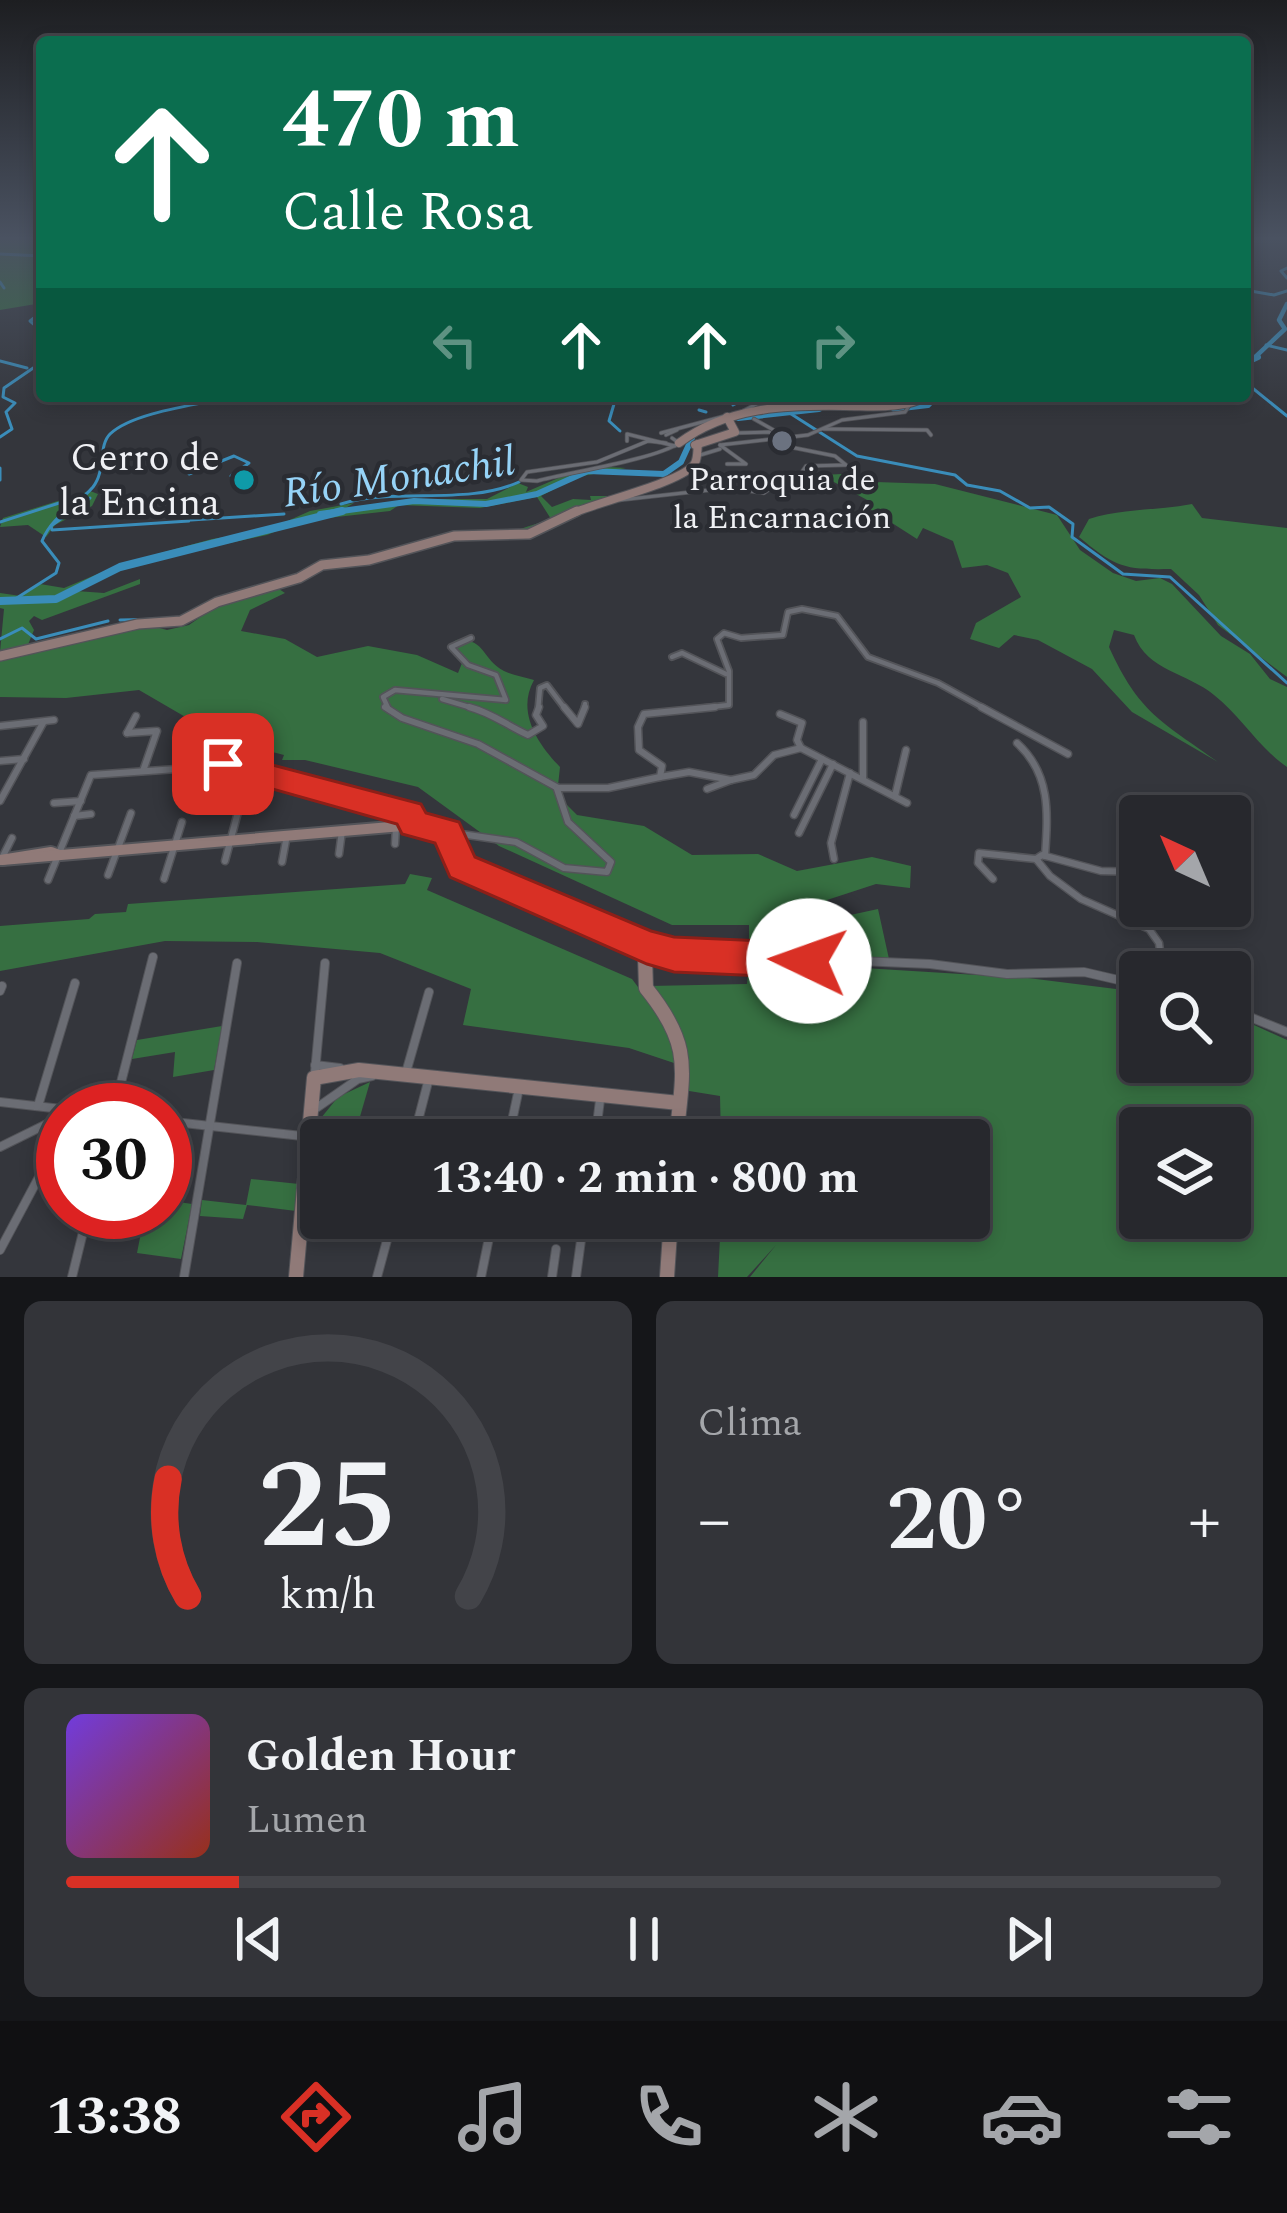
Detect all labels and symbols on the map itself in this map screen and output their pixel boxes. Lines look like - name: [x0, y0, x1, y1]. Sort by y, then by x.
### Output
- marker: Parroquia de la Encarnación: [769, 428, 795, 454]
- place label: Cerro de la Encina: [59, 429, 220, 533]
- water label: Río Monachil: [279, 431, 519, 525]
- place label: Parroquia de la Encarnación: [673, 455, 891, 543]
- marker: Cerro de la Encina: [231, 467, 257, 493]
- pin: [172, 713, 274, 815]
- north arrow: [1119, 795, 1251, 927]
- position arrow: [746, 898, 872, 1024]
- speed limit sign: 30: [36, 1083, 192, 1239]

